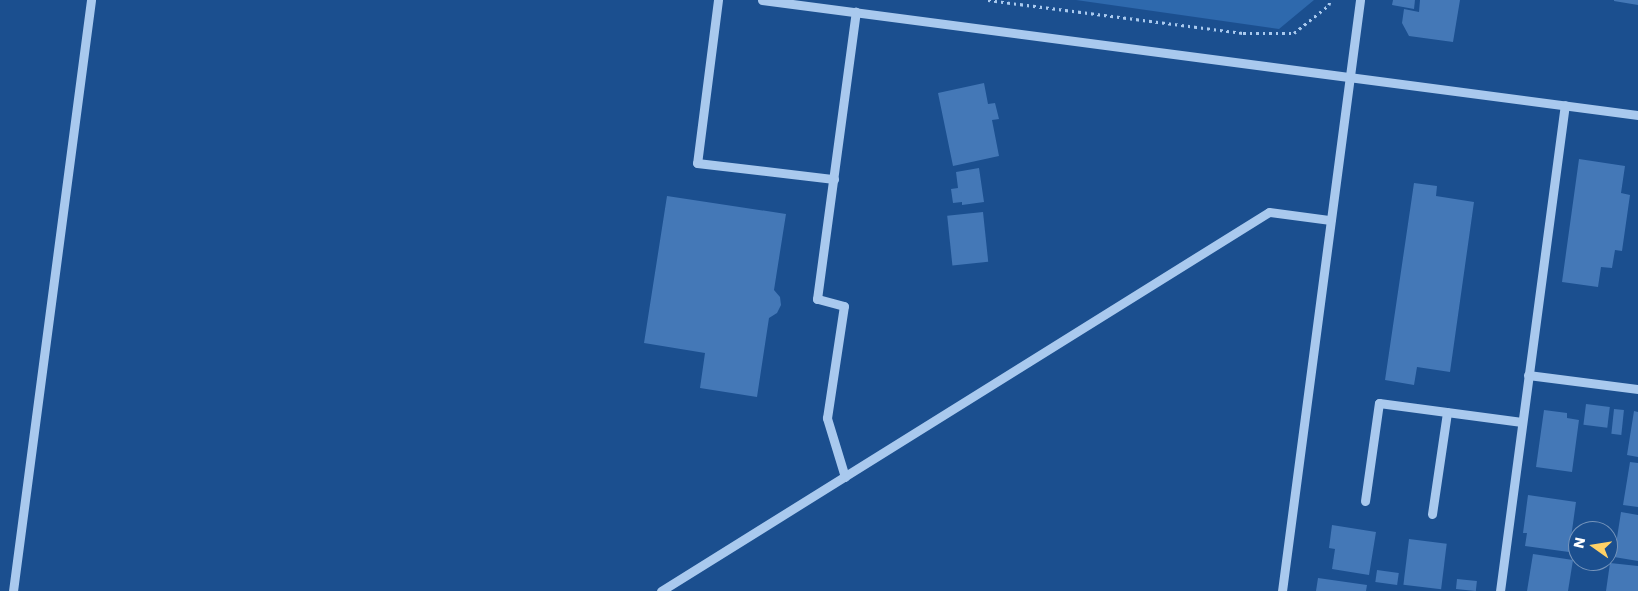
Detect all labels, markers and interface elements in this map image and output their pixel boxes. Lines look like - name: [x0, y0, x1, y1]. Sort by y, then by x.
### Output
- north arrow: [1568, 521, 1618, 571]
- text: N: [1568, 535, 1590, 550]

